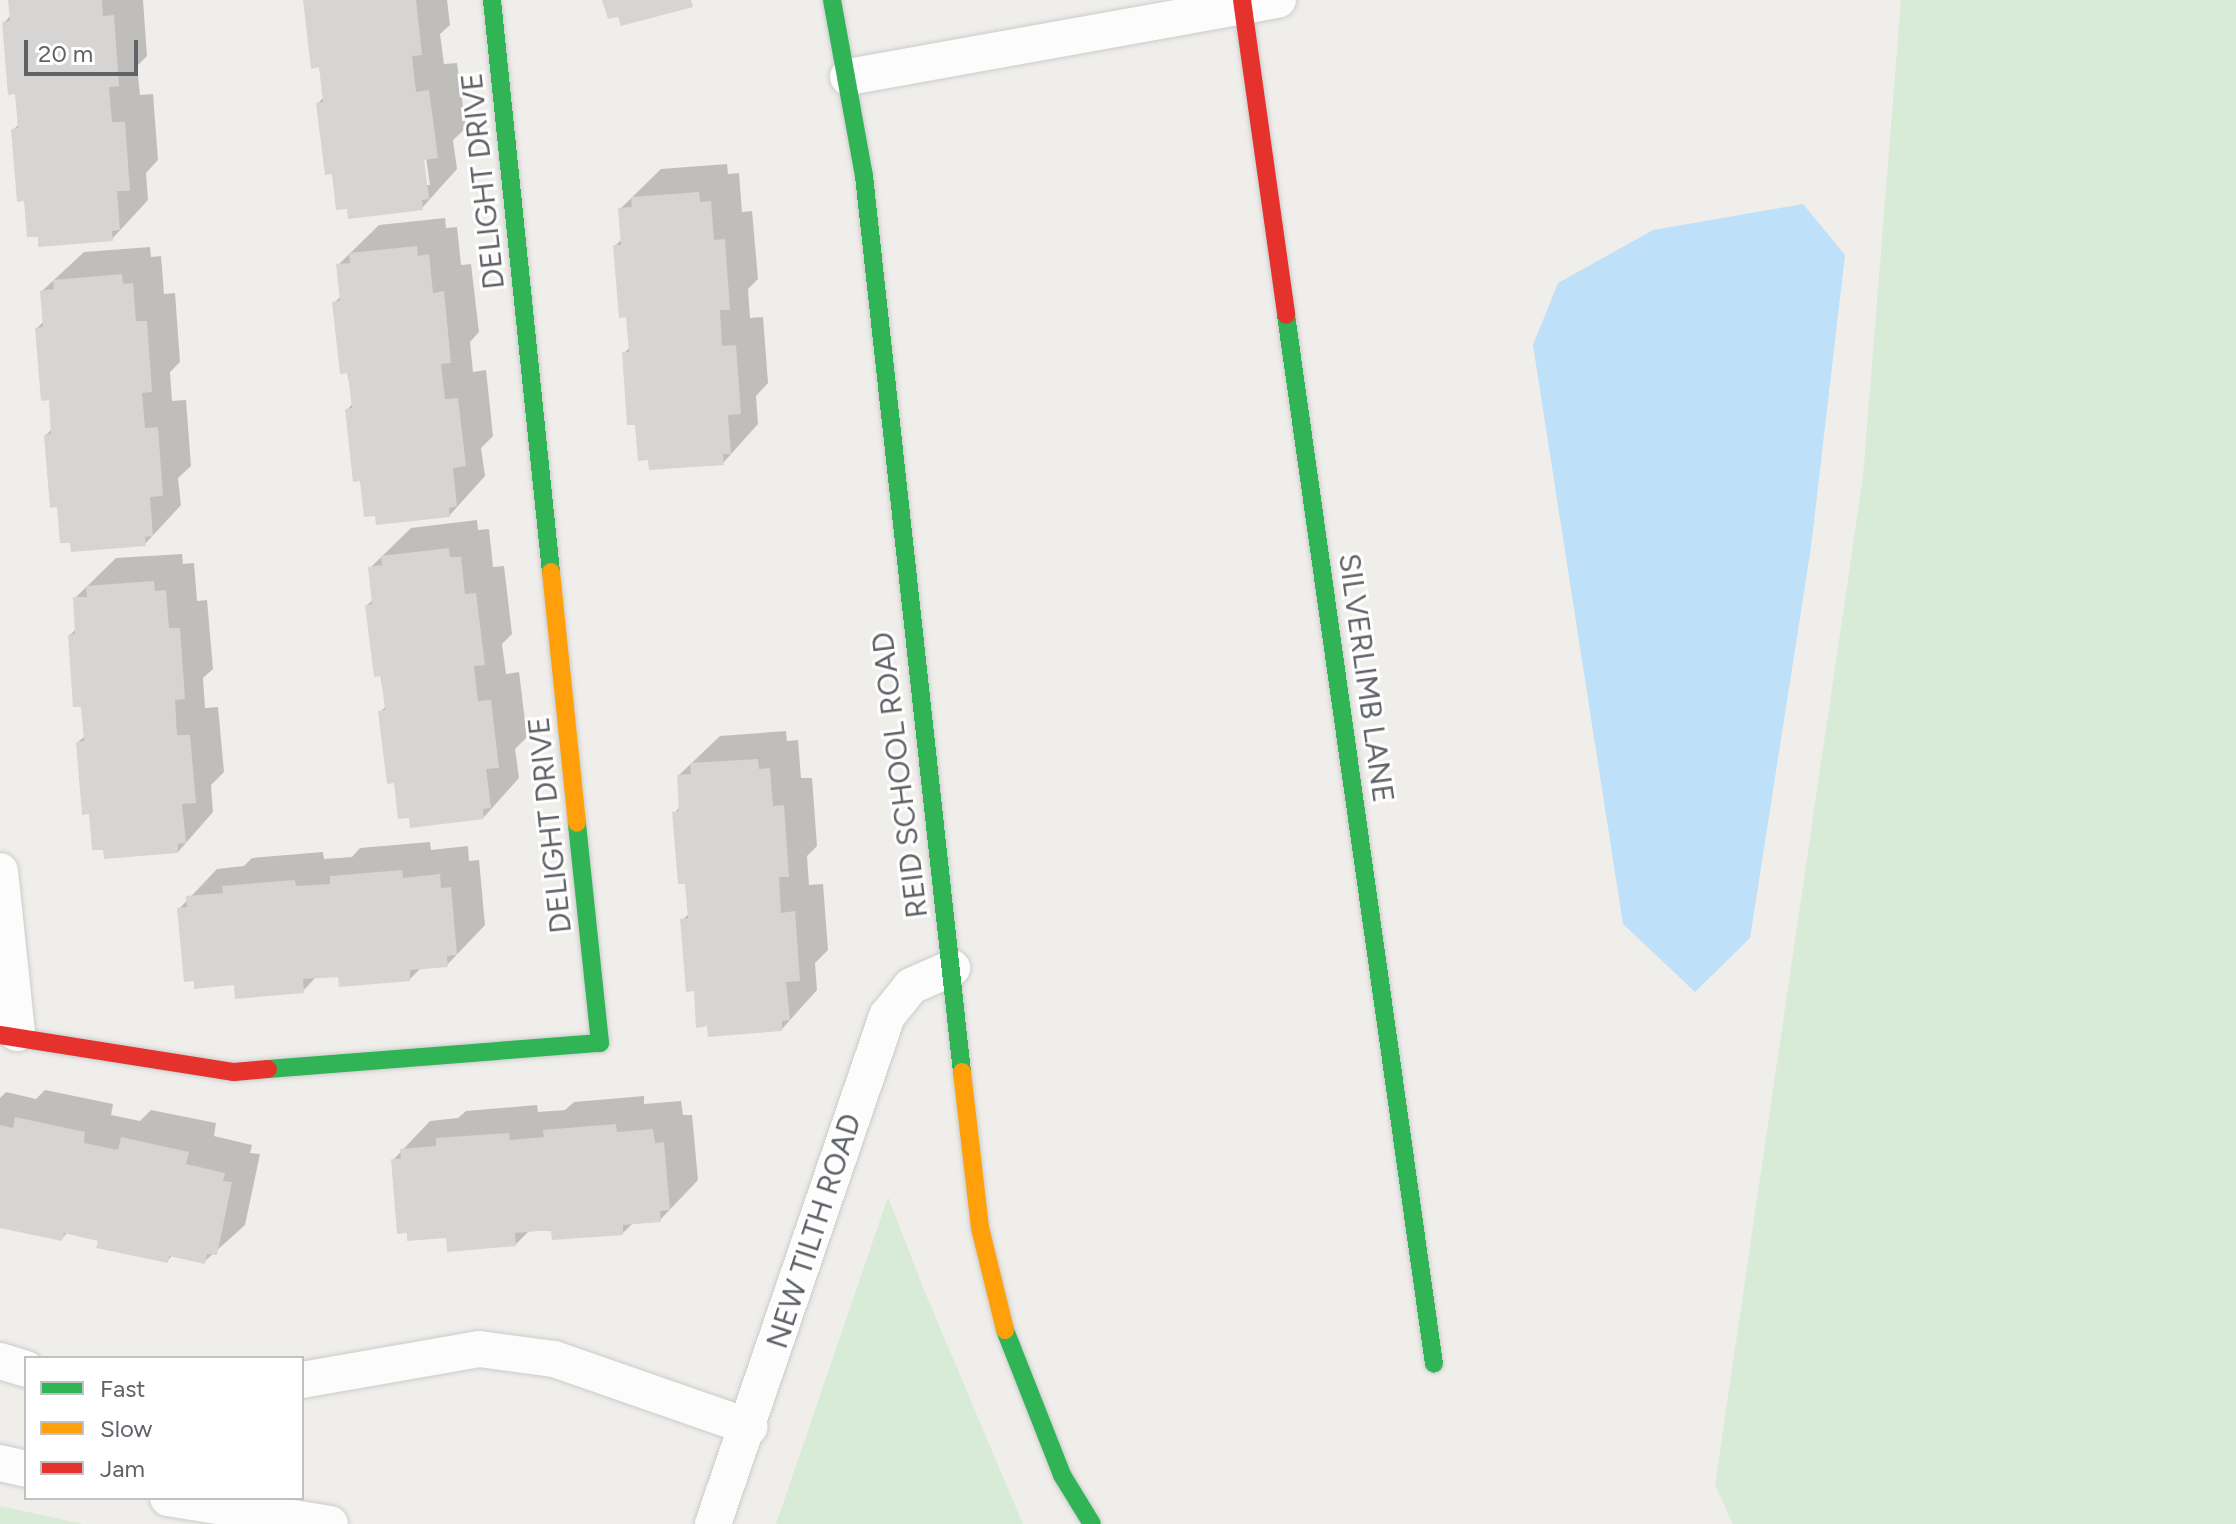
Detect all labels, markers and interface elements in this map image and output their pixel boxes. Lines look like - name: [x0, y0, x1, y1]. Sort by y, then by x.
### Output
- scale bar: [28, 24, 142, 74]
- text: 20 m: [38, 39, 93, 68]
- street label: DELIGHT DRIVE: [454, 71, 512, 291]
- street label: SILVERLIMB LANE: [1331, 551, 1401, 805]
- street label: REID SCHOOL ROAD: [865, 630, 935, 920]
- street label: DELIGHT DRIVE: [521, 715, 579, 935]
- street label: NEW TILTH ROAD: [759, 1109, 869, 1353]
- legend: [24, 1356, 304, 1500]
- text: Fast: [100, 1374, 145, 1403]
- text: Slow: [100, 1414, 152, 1443]
- text: Jam: [100, 1454, 145, 1483]

